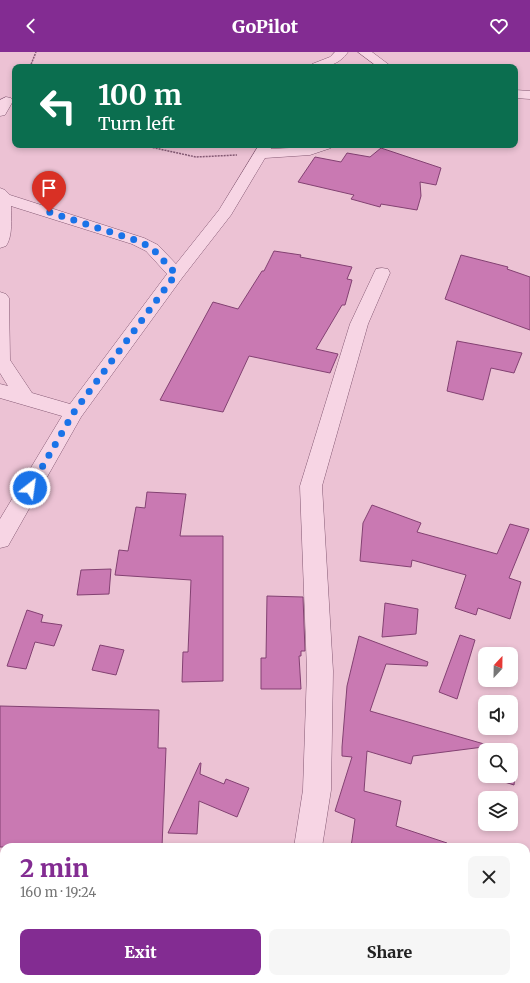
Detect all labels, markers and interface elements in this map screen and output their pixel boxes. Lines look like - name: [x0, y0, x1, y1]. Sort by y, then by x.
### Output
- icon: back: [20, 15, 42, 37]
- text: GoPilot: [232, 15, 298, 38]
- icon: heart: [488, 15, 510, 37]
- text: 100 m: [98, 77, 182, 113]
- icon: left: [32, 80, 84, 132]
- text: Turn left: [98, 112, 175, 135]
- pin: [32, 171, 66, 212]
- icon: arrive: [38, 177, 60, 199]
- position arrow: [9.0, 467, 51.0, 509]
- north arrow: [478, 647, 518, 687]
- map controls: [478, 647, 518, 831]
- button: sound: [478, 695, 518, 735]
- button: search: [478, 743, 518, 783]
- button: layers: [478, 791, 518, 831]
- text: 2 min: [20, 853, 89, 884]
- button: close: [468, 856, 510, 898]
- text: 160 m · 19:24: [20, 884, 96, 901]
- button: Exit: [20, 929, 261, 975]
- button: Share: [269, 929, 510, 975]

